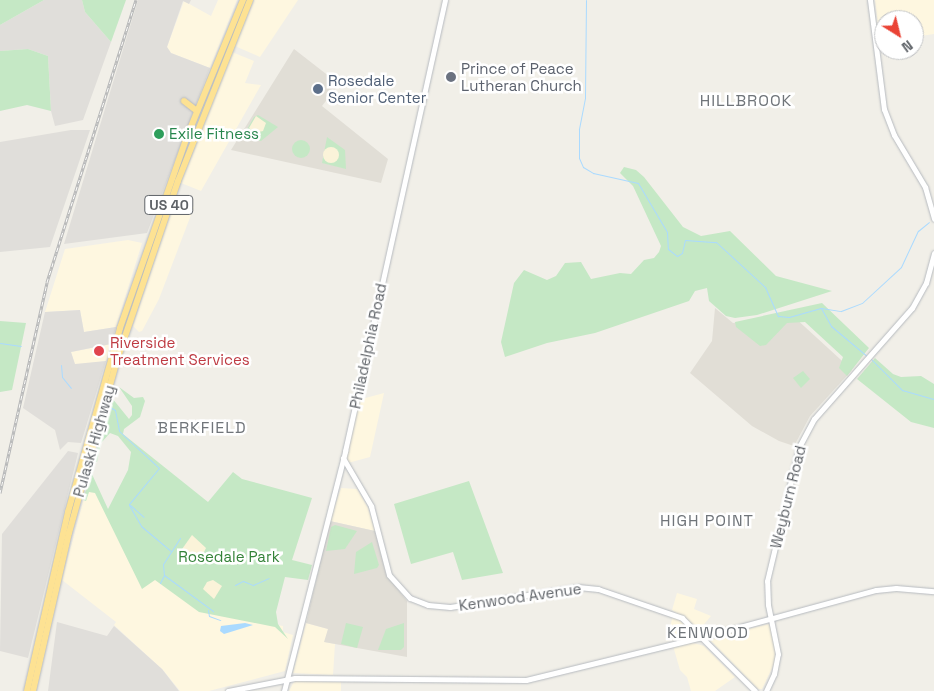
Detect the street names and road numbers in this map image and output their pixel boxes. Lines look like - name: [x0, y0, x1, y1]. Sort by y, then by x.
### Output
- road number: US 40: [144, 194, 194, 216]
- street label: Philadelphia Road: [346, 282, 390, 410]
- street label: Pulaski Highway: [69, 383, 119, 499]
- street label: Weyburn Road: [767, 444, 809, 550]
- street label: Kenwood Avenue: [457, 579, 583, 615]

